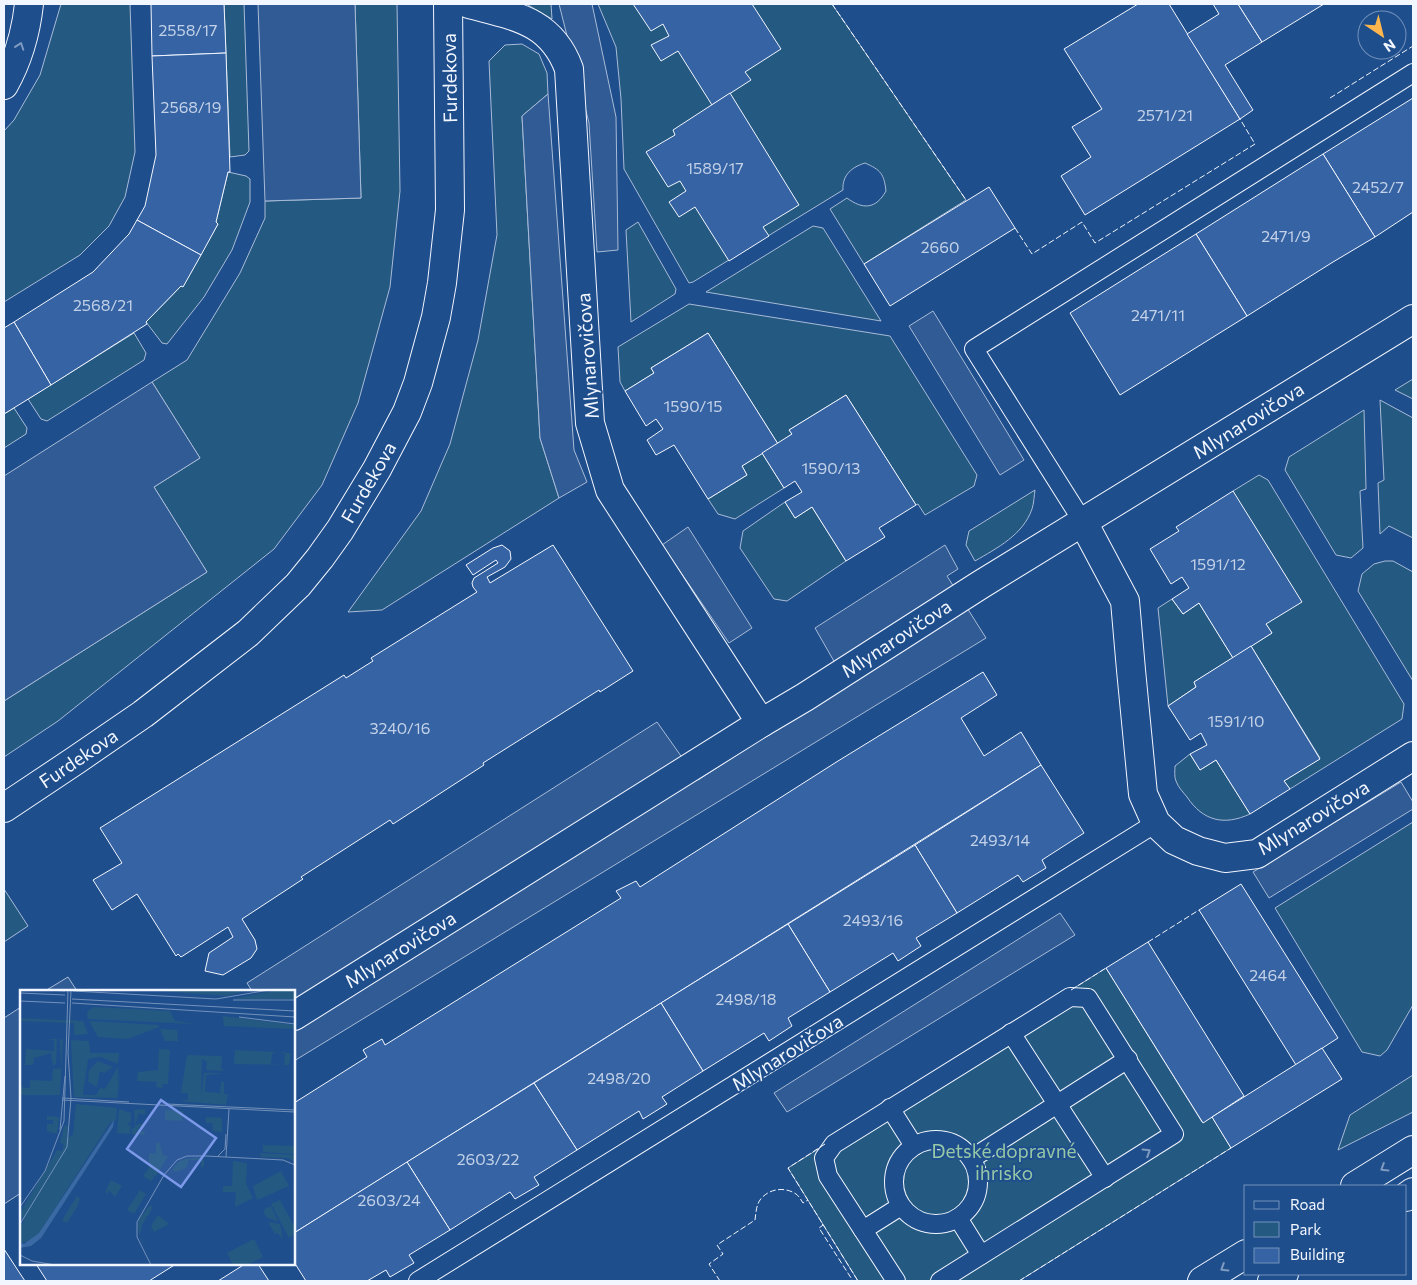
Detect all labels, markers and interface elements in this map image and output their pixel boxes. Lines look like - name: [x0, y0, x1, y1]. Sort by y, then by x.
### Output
- north arrow: [1357, 10, 1407, 60]
- house number: 2558/17: [158, 20, 218, 39]
- street label: Furdekova: [437, 33, 461, 123]
- text: N: [1381, 36, 1399, 56]
- one-way arrow: [14, 42, 24, 50]
- house number: 2568/19: [161, 97, 221, 116]
- house number: 2571/21: [1137, 105, 1193, 124]
- house number: 1589/17: [686, 158, 744, 177]
- house number: 2452/7: [1352, 177, 1404, 196]
- house number: 2471/9: [1261, 226, 1311, 245]
- house number: 2660: [921, 237, 959, 256]
- street label: Mlynarovičova: [571, 292, 603, 420]
- house number: 2568/21: [73, 295, 133, 314]
- house number: 2471/11: [1131, 305, 1185, 324]
- street label: Mlynarovičova: [1188, 377, 1308, 463]
- house number: 1590/15: [663, 396, 723, 415]
- street label: Furdekova: [336, 437, 400, 527]
- house number: 1590/13: [802, 458, 860, 477]
- house number: 1591/12: [1190, 554, 1246, 573]
- street label: Mlynarovičova: [837, 594, 955, 682]
- house number: 1591/10: [1208, 711, 1264, 730]
- house number: 3240/16: [369, 718, 431, 737]
- street label: Furdekova: [34, 723, 122, 793]
- street label: Mlynarovičova: [1253, 775, 1373, 859]
- house number: 2493/14: [970, 830, 1031, 849]
- street label: Mlynarovičova: [340, 906, 460, 992]
- house number: 2493/16: [843, 910, 903, 929]
- house number: 2464: [1249, 965, 1287, 984]
- house number: 2498/18: [716, 989, 776, 1008]
- inset map: [20, 990, 295, 1265]
- street label: Mlynarovičova: [727, 1009, 847, 1095]
- house number: 2498/20: [587, 1068, 651, 1087]
- park label: Detské dopravné ihrisko: [931, 1139, 1077, 1184]
- one-way arrow: [1141, 1148, 1150, 1158]
- house number: 2603/22: [457, 1149, 519, 1168]
- one-way arrow: [1381, 1162, 1390, 1172]
- legend: [1244, 1185, 1407, 1275]
- house number: 2603/24: [357, 1190, 421, 1209]
- text: Road: [1290, 1195, 1325, 1213]
- text: Park: [1290, 1220, 1321, 1238]
- text: Building: [1290, 1245, 1345, 1263]
- one-way arrow: [1220, 1261, 1229, 1271]

